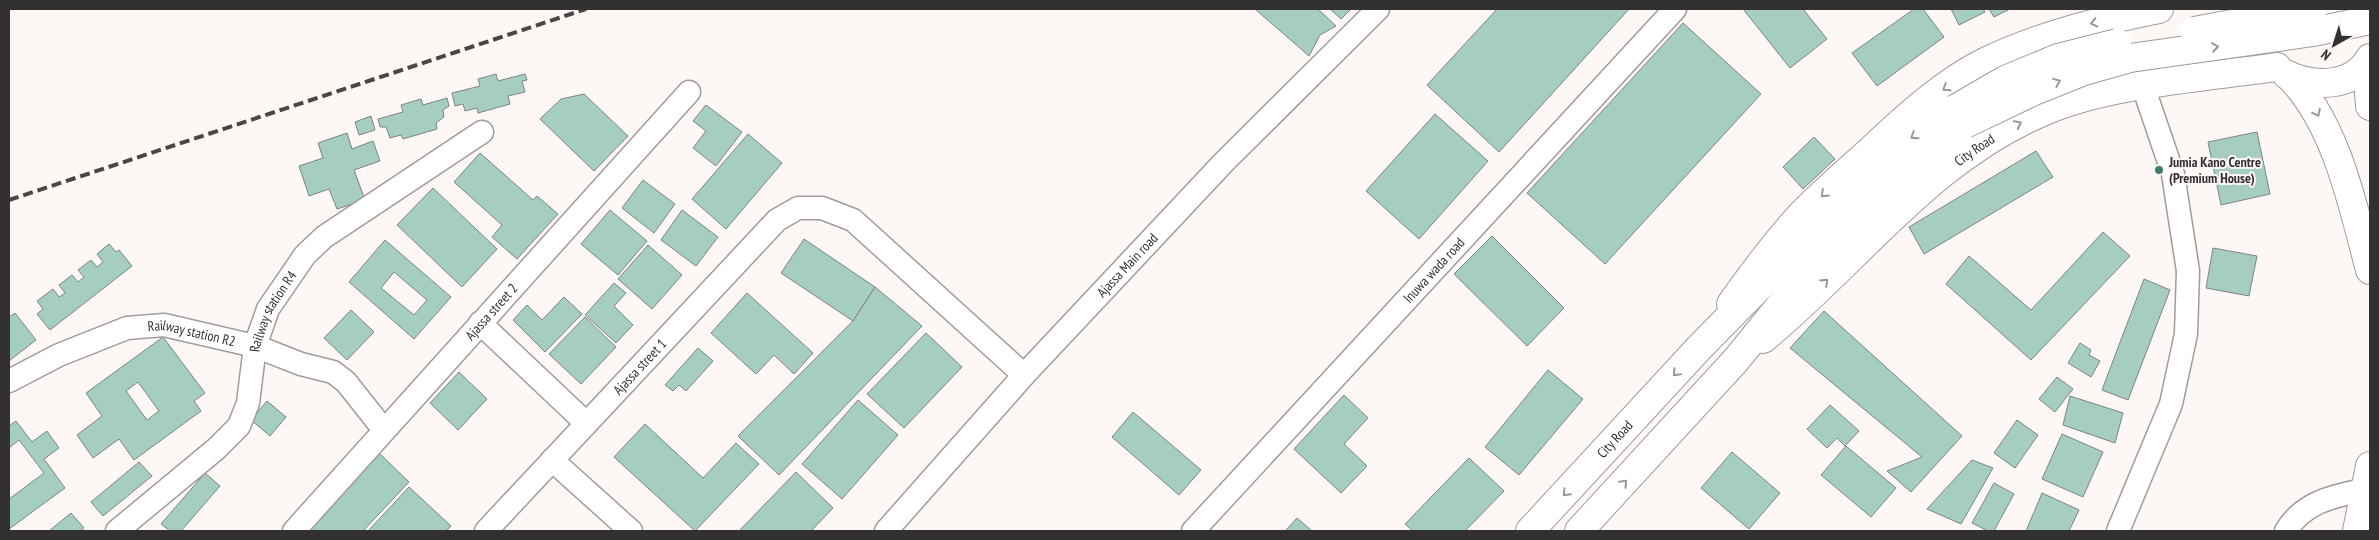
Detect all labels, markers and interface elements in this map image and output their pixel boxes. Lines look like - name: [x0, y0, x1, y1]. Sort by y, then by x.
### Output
- one-way arrow: [2090, 17, 2099, 28]
- north arrow: [2309, 20, 2359, 70]
- one-way arrow: [2211, 42, 2219, 52]
- text: N: [2317, 46, 2334, 64]
- one-way arrow: [2052, 78, 2061, 88]
- one-way arrow: [1943, 81, 1952, 91]
- one-way arrow: [2311, 108, 2321, 117]
- one-way arrow: [2013, 120, 2022, 130]
- one-way arrow: [1911, 129, 1920, 139]
- street label: City Road: [1951, 130, 1998, 170]
- place label: Jumia Kano Centre (Premium House): [2168, 153, 2261, 187]
- marker: Jumia Kano Centre (Premium House): [2153, 164, 2165, 176]
- one-way arrow: [1820, 188, 1829, 197]
- street label: Ajassa Main road: [1093, 229, 1162, 301]
- street label: Inuwa wada road: [1399, 234, 1468, 307]
- street label: Railway station R4: [245, 267, 301, 353]
- one-way arrow: [1820, 279, 1829, 288]
- street label: Ajassa street 2: [461, 280, 522, 344]
- street label: Railway station R2: [147, 316, 237, 350]
- street label: Ajassa street 1: [609, 335, 670, 399]
- one-way arrow: [1673, 368, 1682, 377]
- street label: City Road: [1593, 417, 1637, 462]
- one-way arrow: [1618, 479, 1627, 488]
- one-way arrow: [1563, 487, 1572, 496]

